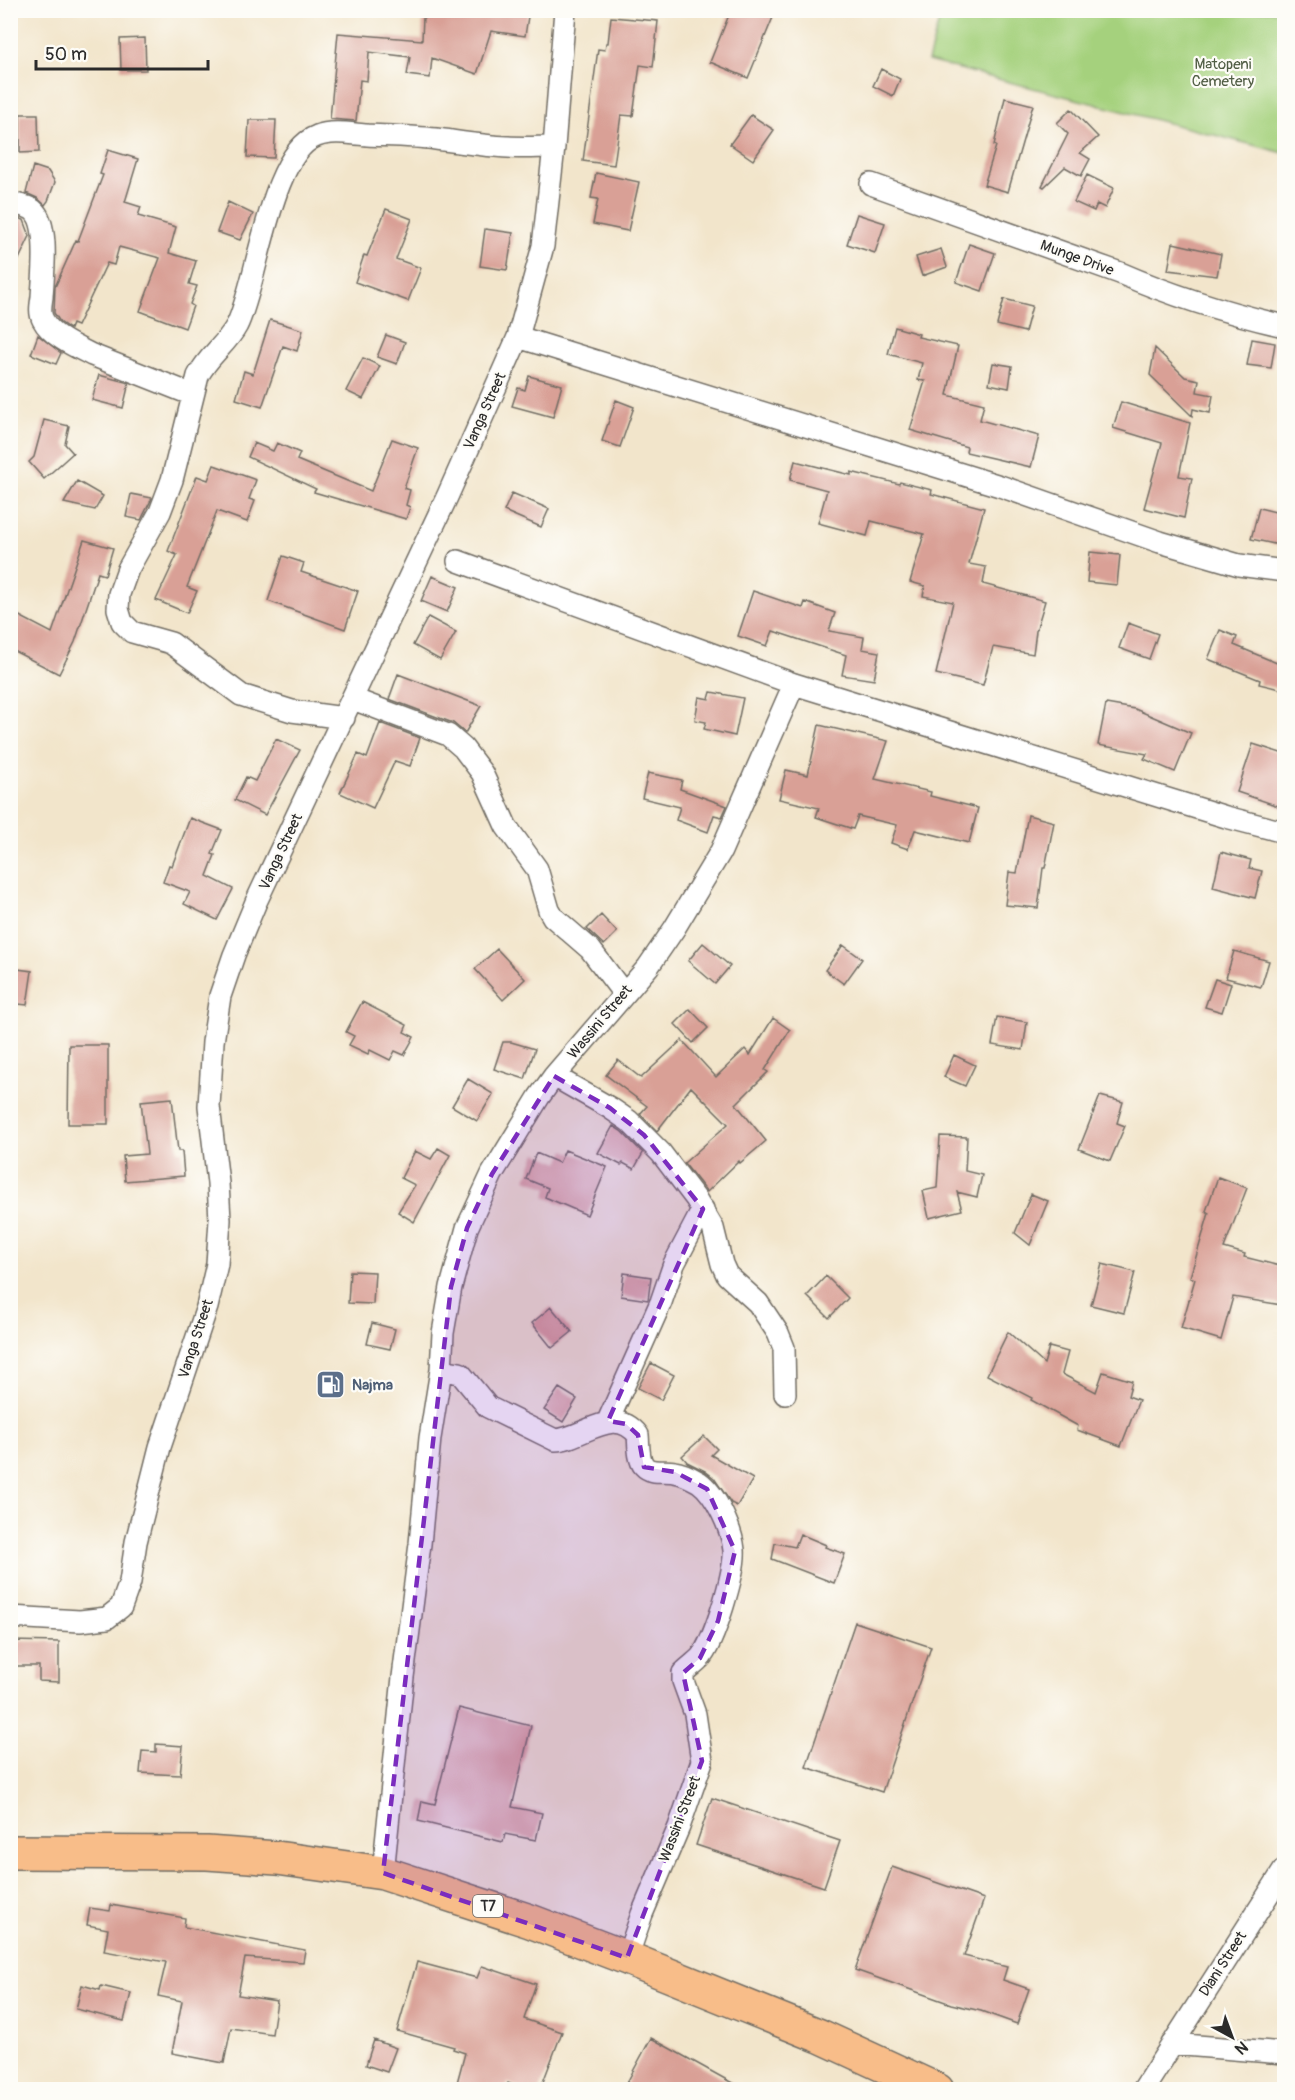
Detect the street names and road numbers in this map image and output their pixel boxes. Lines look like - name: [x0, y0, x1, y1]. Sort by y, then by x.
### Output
- street label: Munge Drive: [1038, 236, 1117, 280]
- street label: Vanga Street: [460, 369, 511, 453]
- street label: Vanga Street: [255, 810, 307, 893]
- street label: Wassini Street: [564, 980, 637, 1063]
- street label: Vanga Street: [174, 1296, 218, 1381]
- street label: Wassini Street: [655, 1772, 705, 1865]
- road number: T7: [473, 1895, 503, 1917]
- street label: Diani Street: [1195, 1927, 1252, 2000]

